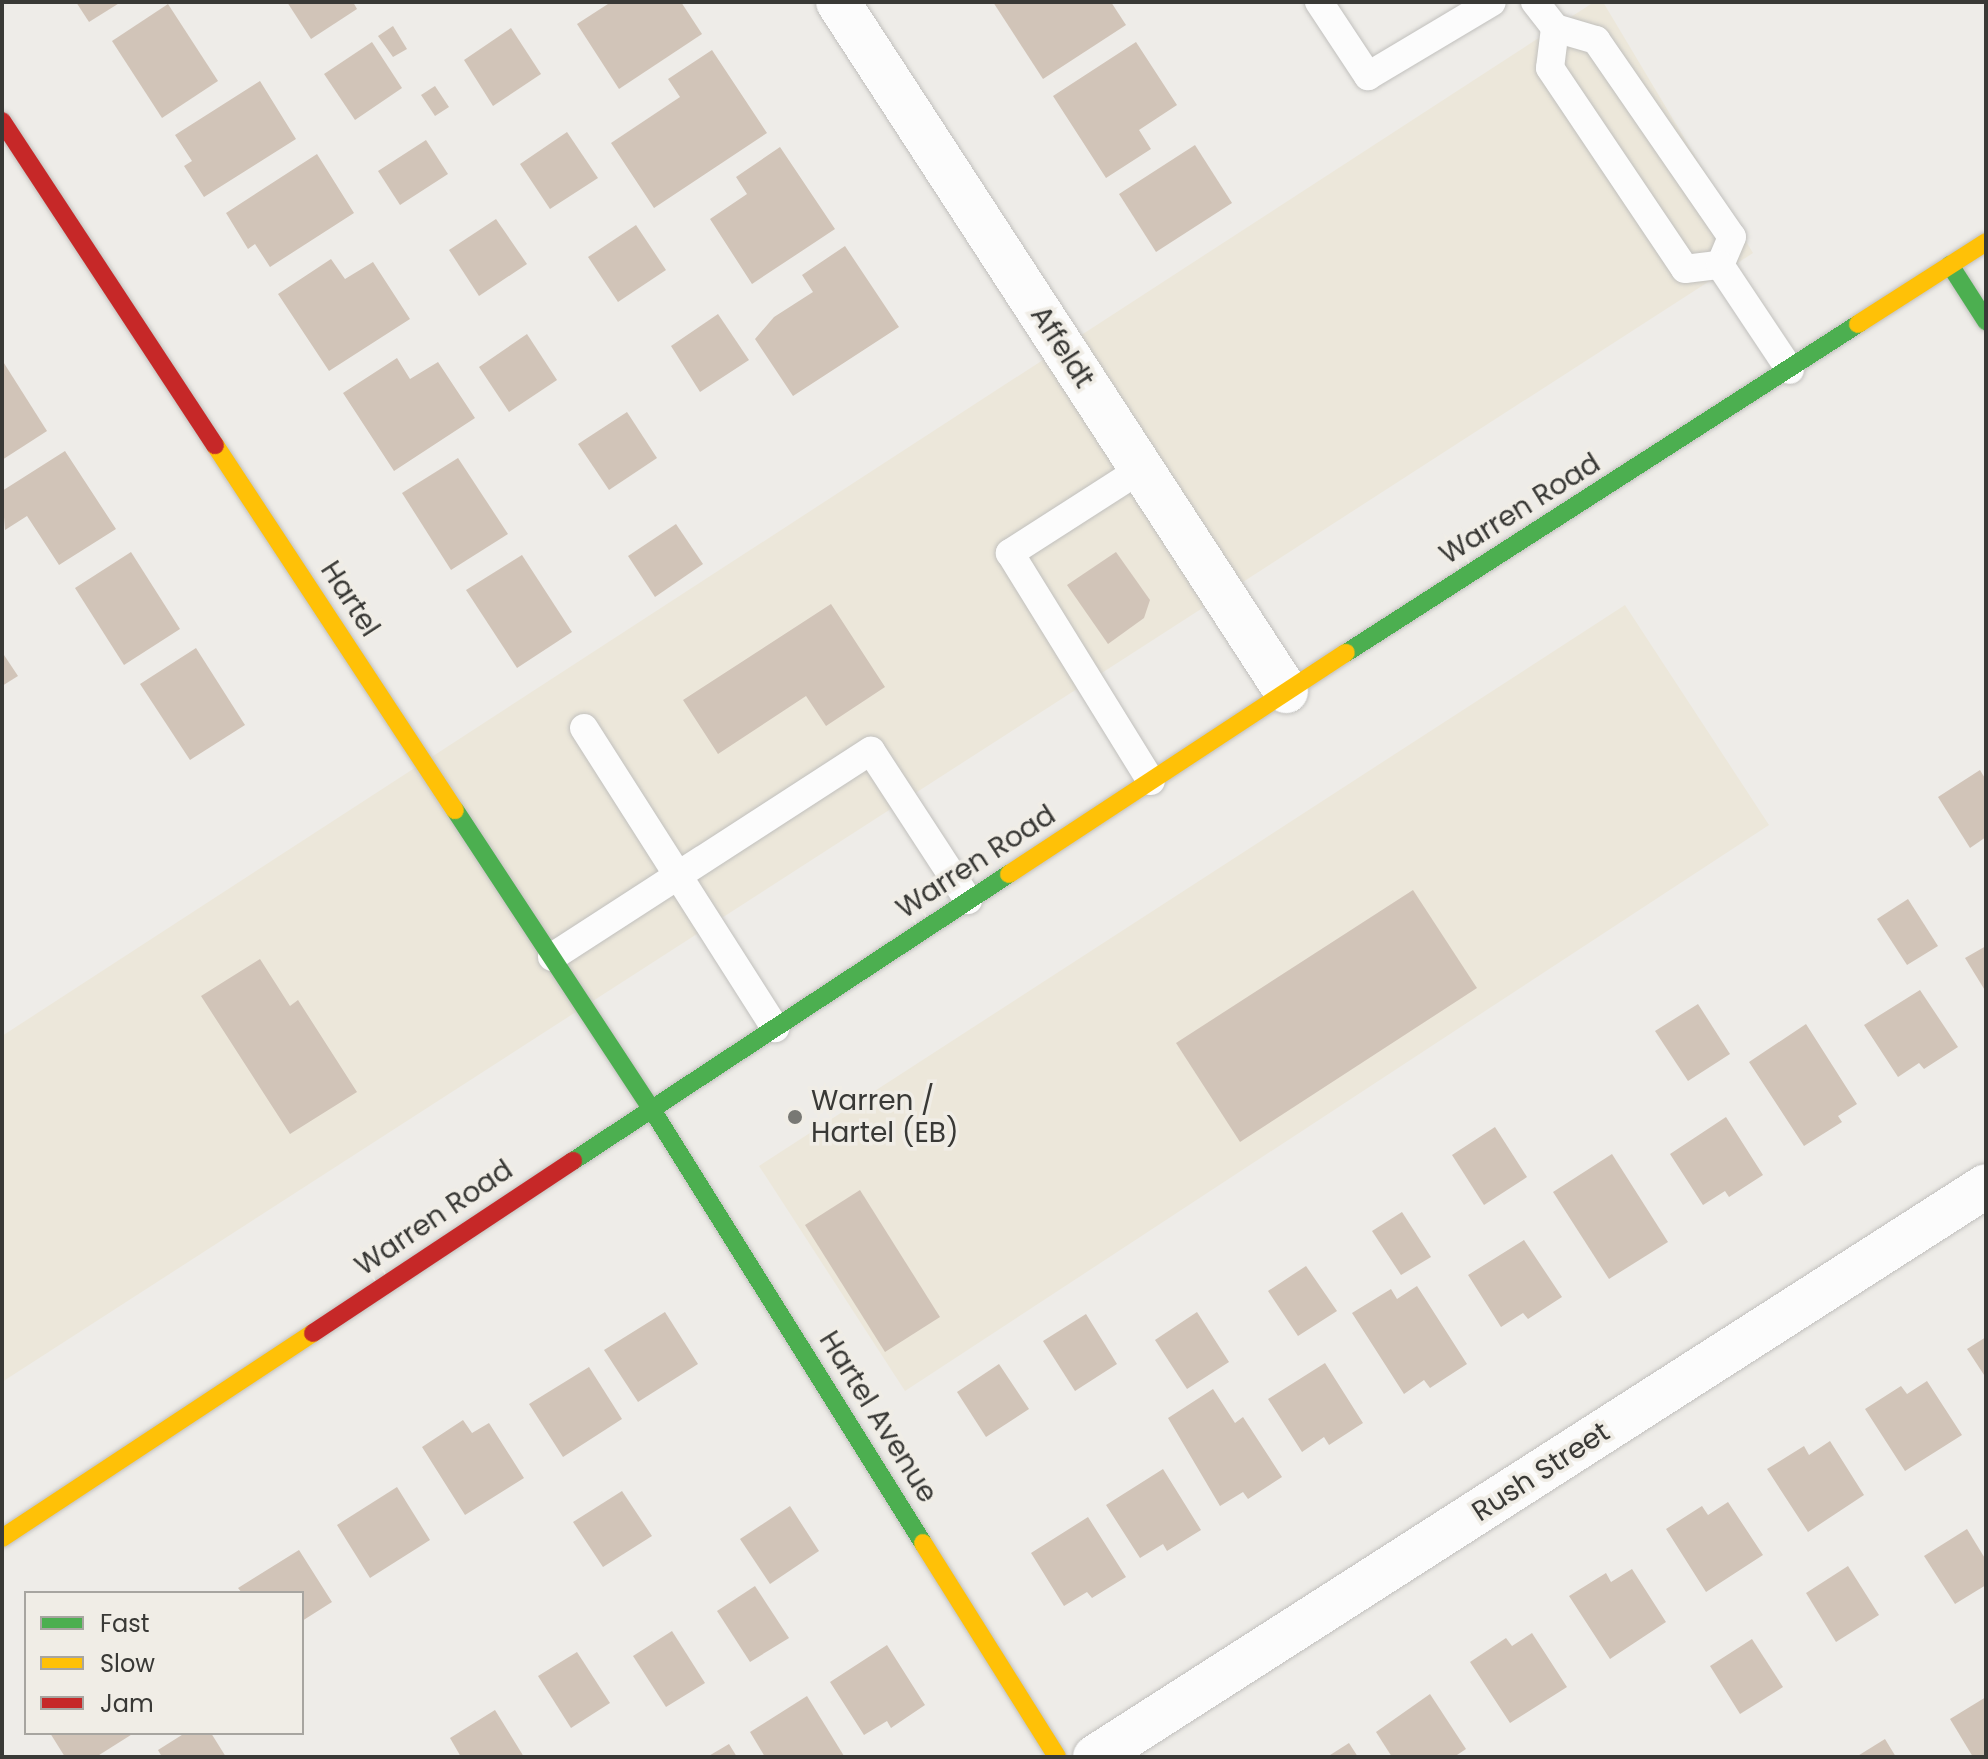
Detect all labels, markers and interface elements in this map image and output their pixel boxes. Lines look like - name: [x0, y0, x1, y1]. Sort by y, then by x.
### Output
- street label: Affeldt: [1023, 300, 1101, 394]
- street label: Warren Road: [1434, 446, 1606, 572]
- street label: Hartel: [313, 555, 387, 643]
- street label: Warren Road: [890, 798, 1062, 926]
- place label: Warren / Hartel (EB): [811, 1084, 959, 1150]
- marker: Warren / Hartel (EB): [786, 1108, 804, 1126]
- street label: Warren Road: [349, 1153, 519, 1283]
- street label: Hartel Avenue: [812, 1325, 944, 1509]
- street label: Rush Street: [1466, 1415, 1616, 1529]
- legend: [24, 1591, 304, 1735]
- text: Fast: [100, 1607, 150, 1640]
- text: Slow: [100, 1647, 155, 1680]
- text: Jam: [100, 1687, 154, 1720]

